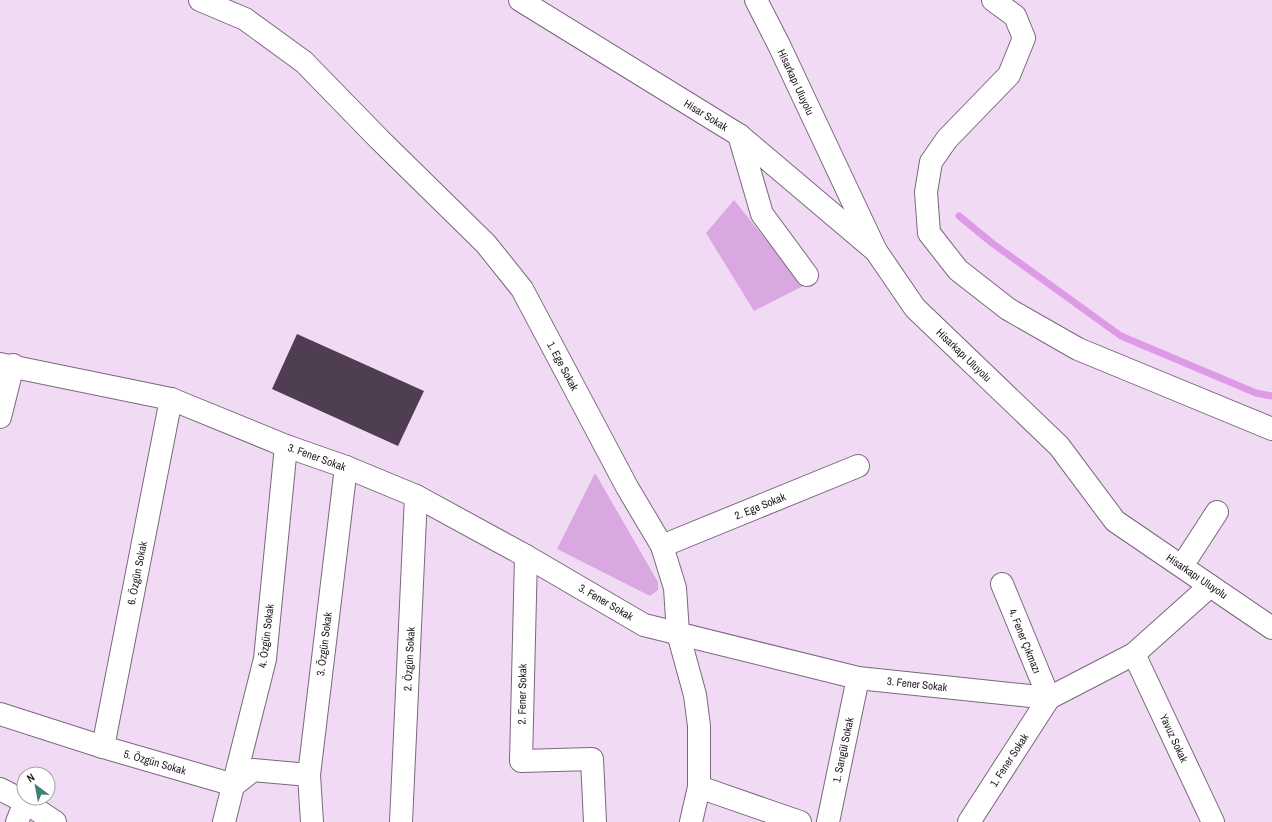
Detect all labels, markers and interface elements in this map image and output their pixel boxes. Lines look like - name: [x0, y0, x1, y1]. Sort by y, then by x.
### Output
- street label: Hisarkapı Uluyolu: [775, 47, 817, 117]
- street label: Hisar Sokak: [681, 96, 731, 134]
- street label: Hisarkapı Uluyolu: [934, 325, 994, 385]
- street label: 1. Ege Sokak: [544, 339, 582, 393]
- street label: 3. Fener Sokak: [286, 440, 348, 474]
- street label: 2. Ege Sokak: [732, 489, 788, 523]
- street label: 6. Özgün Sokak: [124, 540, 150, 606]
- street label: Hisarkapı Uluyolu: [1164, 550, 1230, 602]
- street label: 3. Fener Sokak: [576, 581, 636, 623]
- street label: 4. Özgün Sokak: [255, 603, 277, 669]
- street label: 4. Fener Çıkmazı: [1006, 607, 1044, 675]
- street label: 3. Özgün Sokak: [313, 611, 335, 677]
- street label: 2. Özgün Sokak: [400, 626, 418, 691]
- street label: 2. Fener Sokak: [514, 663, 530, 724]
- street label: 3. Fener Sokak: [886, 674, 948, 694]
- street label: Yavuz Sokak: [1157, 711, 1192, 765]
- street label: 1. Sarıgül Sokak: [829, 716, 857, 784]
- street label: 1. Fener Sokak: [987, 730, 1032, 789]
- street label: 5. Özgün Sokak: [122, 746, 188, 778]
- north arrow: [16, 766, 56, 806]
- text: N: [24, 770, 37, 785]

